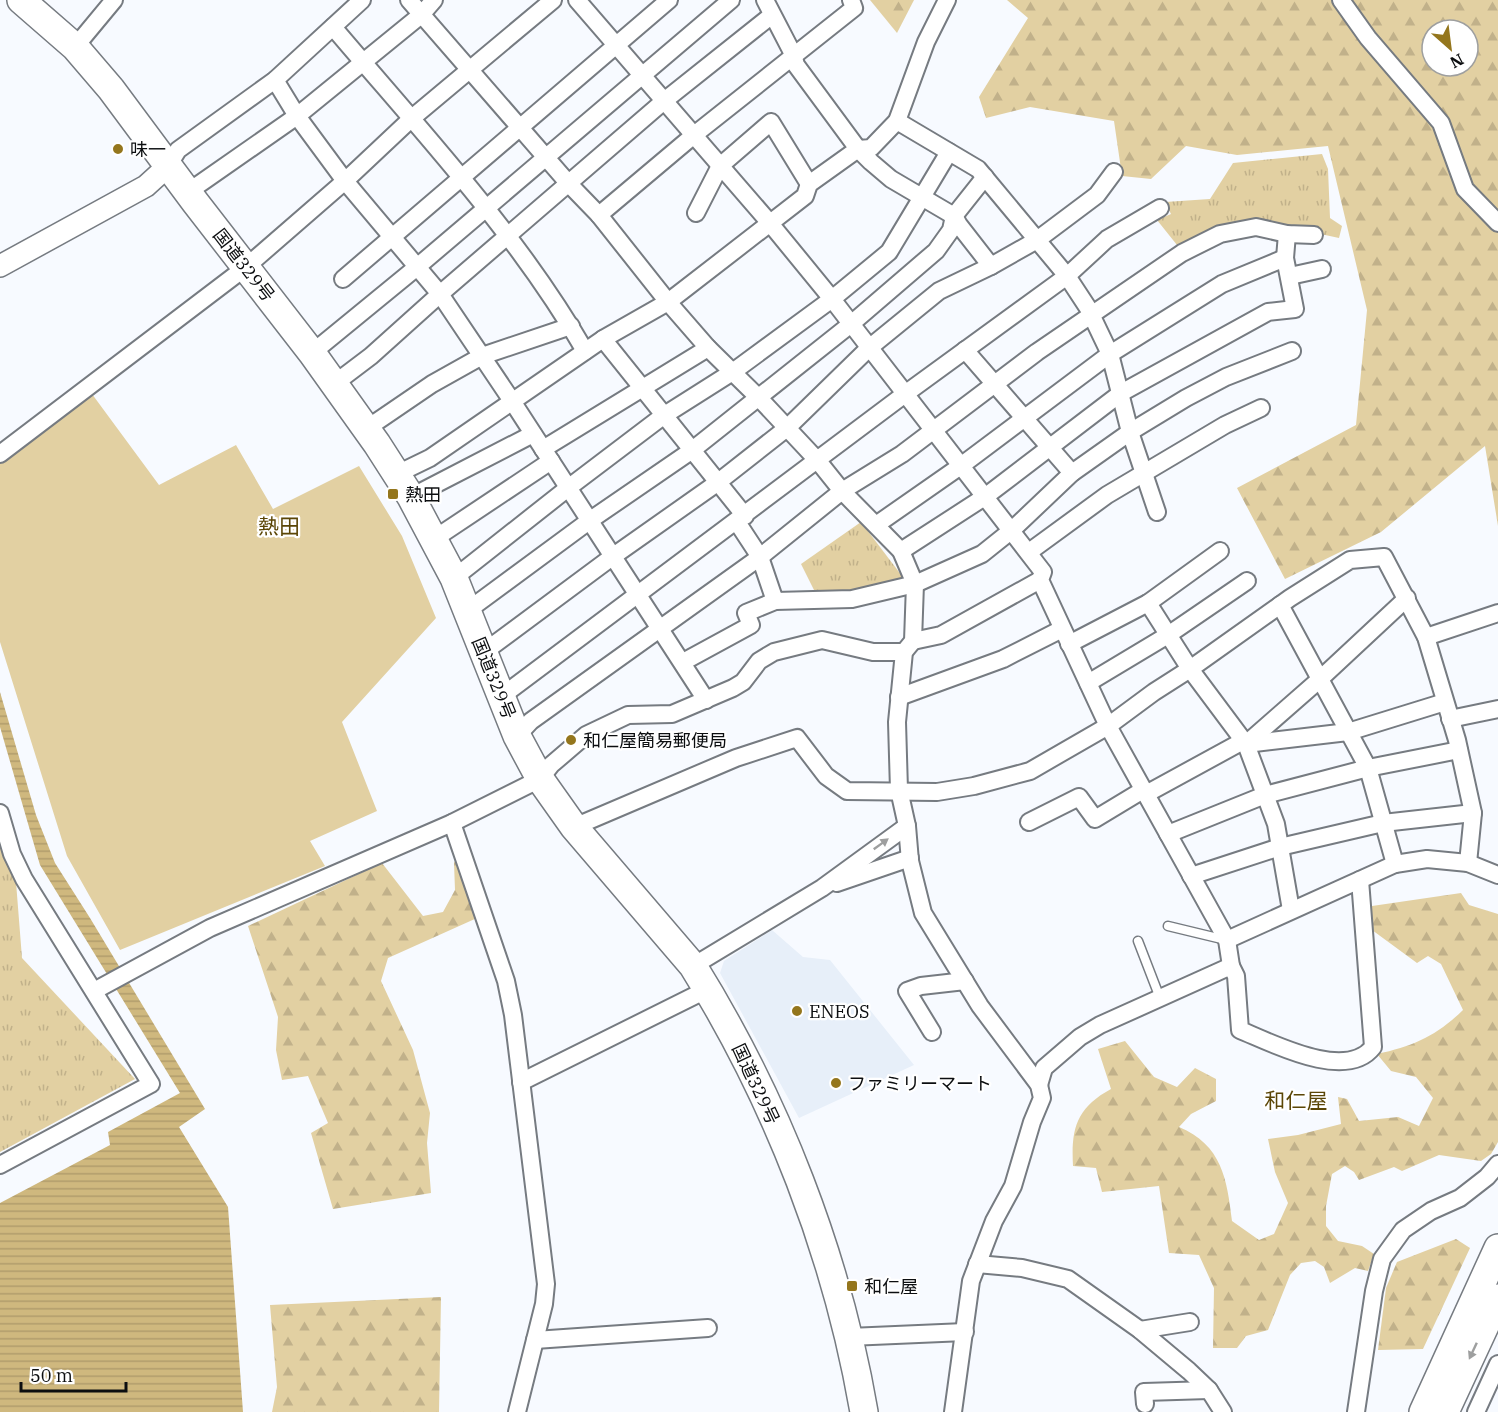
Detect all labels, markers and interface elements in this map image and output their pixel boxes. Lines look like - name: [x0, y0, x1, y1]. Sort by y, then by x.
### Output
- north arrow: [1420, 18, 1480, 78]
- text: N: [1447, 49, 1467, 73]
- place label: 味一: [130, 138, 166, 161]
- marker: 味一: [111, 142, 125, 156]
- street label: 国道329号: [208, 224, 280, 306]
- place label: 熱田: [405, 483, 441, 506]
- marker: 熱田: [386, 487, 400, 501]
- district label: 熱田: [258, 512, 300, 540]
- street label: 国道329号: [467, 634, 521, 722]
- place label: 和仁屋簡易郵便局: [583, 729, 727, 752]
- marker: 和仁屋簡易郵便局: [564, 733, 578, 747]
- one-way arrow: [873, 838, 889, 850]
- place label: ENEOS: [809, 1000, 870, 1023]
- marker: ENEOS: [790, 1004, 804, 1018]
- street label: 国道329号: [727, 1040, 785, 1128]
- place label: ファミリーマート: [848, 1072, 992, 1095]
- marker: ファミリーマート: [829, 1076, 843, 1090]
- district label: 和仁屋: [1265, 1086, 1328, 1114]
- place label: 和仁屋: [864, 1275, 918, 1298]
- marker: 和仁屋: [845, 1279, 859, 1293]
- one-way arrow: [1469, 1342, 1478, 1359]
- scale bar: [21, 1355, 126, 1393]
- text: 50 m: [30, 1364, 73, 1387]

